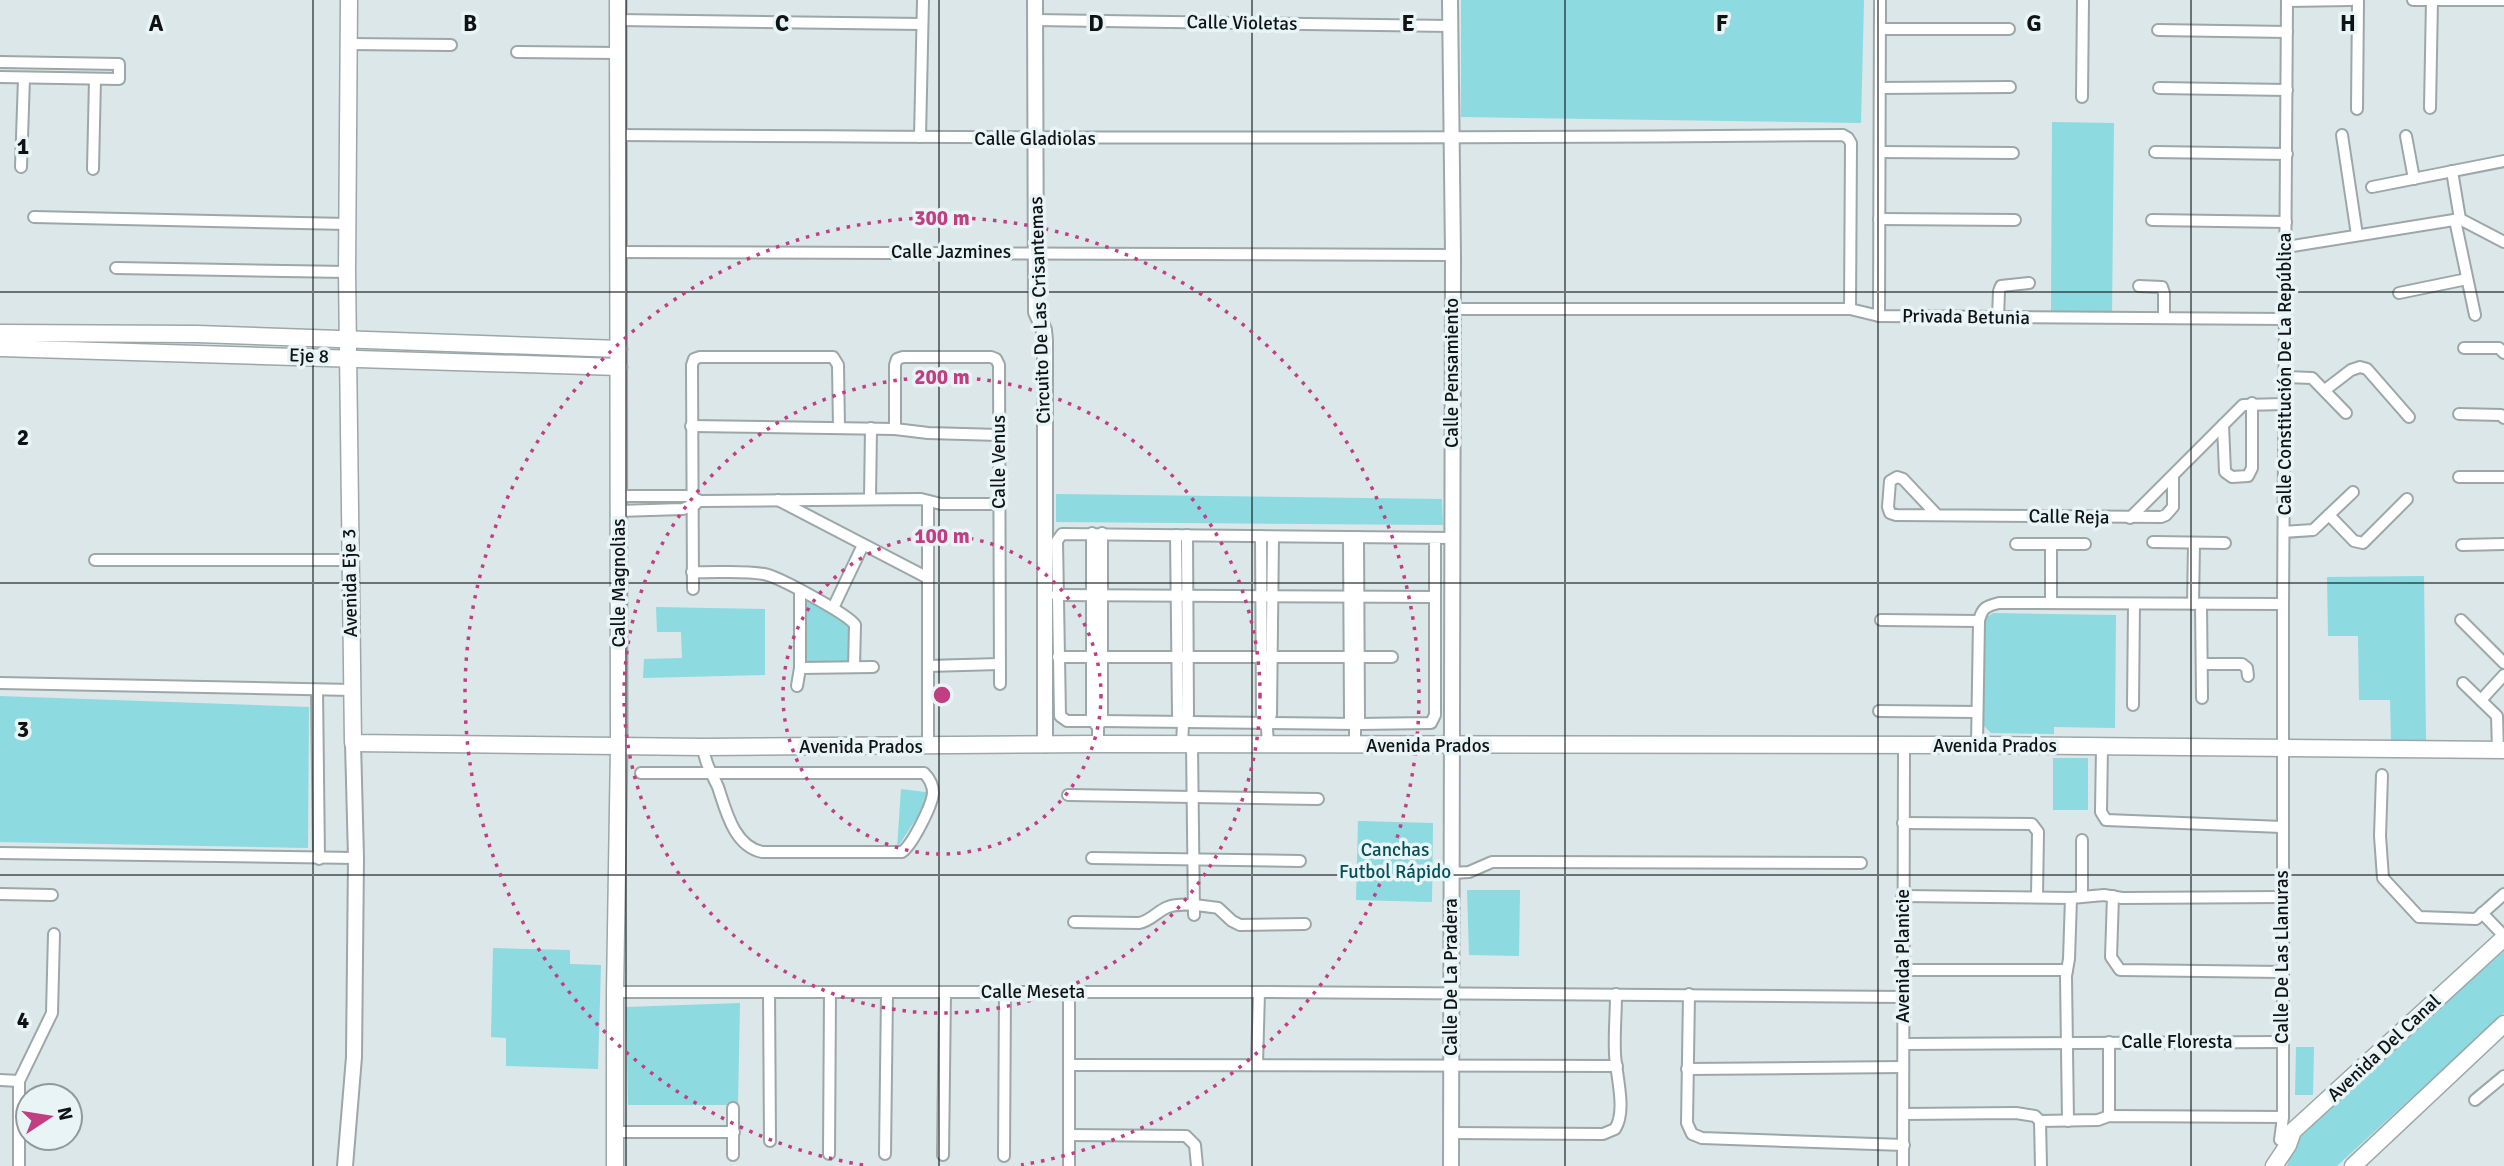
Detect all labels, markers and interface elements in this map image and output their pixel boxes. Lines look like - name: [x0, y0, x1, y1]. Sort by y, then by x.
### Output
- text: A: [149, 9, 164, 38]
- text: B: [463, 9, 477, 38]
- text: C: [775, 9, 789, 38]
- text: D: [1088, 9, 1104, 38]
- text: E: [1401, 9, 1415, 38]
- text: F: [1716, 9, 1728, 38]
- text: G: [2026, 9, 2042, 38]
- text: H: [2340, 9, 2356, 38]
- street label: Calle Violetas: [1186, 10, 1298, 36]
- street label: Calle Gladiolas: [974, 127, 1096, 151]
- text: 1: [17, 132, 29, 161]
- street label: Circuito De Las Crisantemas: [1024, 196, 1056, 424]
- text: 300 m: [914, 205, 970, 231]
- street label: Calle Constitución De La República: [2273, 233, 2297, 515]
- street label: Calle Jazmines: [891, 240, 1011, 264]
- street label: Calle Pensamiento: [1440, 298, 1464, 448]
- street label: Privada Betunia: [1902, 304, 2030, 330]
- street label: Eje 8: [289, 343, 329, 369]
- text: 200 m: [914, 364, 970, 390]
- street label: Calle Venus: [987, 415, 1011, 509]
- text: 2: [17, 423, 29, 452]
- street label: Calle Reja: [2028, 504, 2110, 530]
- street label: Calle Magnolias: [607, 518, 631, 648]
- text: 100 m: [914, 523, 970, 549]
- street label: Avenida Eje 3: [337, 528, 363, 638]
- centre of rings: [930, 683, 954, 707]
- text: 3: [17, 715, 29, 744]
- street label: Avenida Prados: [1366, 734, 1490, 758]
- street label: Avenida Prados: [1933, 734, 2057, 758]
- street label: Avenida Prados: [799, 735, 923, 759]
- park label: Canchas Futbol Rápido: [1339, 838, 1451, 884]
- street label: Calle De Las Llanuras: [2270, 870, 2294, 1044]
- street label: Avenida Planicie: [1891, 889, 1915, 1023]
- street label: Calle De La Pradera: [1439, 898, 1463, 1056]
- street label: Calle Meseta: [981, 980, 1085, 1004]
- street label: Avenida Del Canal: [2322, 989, 2446, 1107]
- text: 4: [17, 1006, 29, 1035]
- street label: Calle Floresta: [2121, 1030, 2233, 1054]
- north arrow: [14, 1082, 84, 1152]
- text: N: [52, 1105, 78, 1123]

